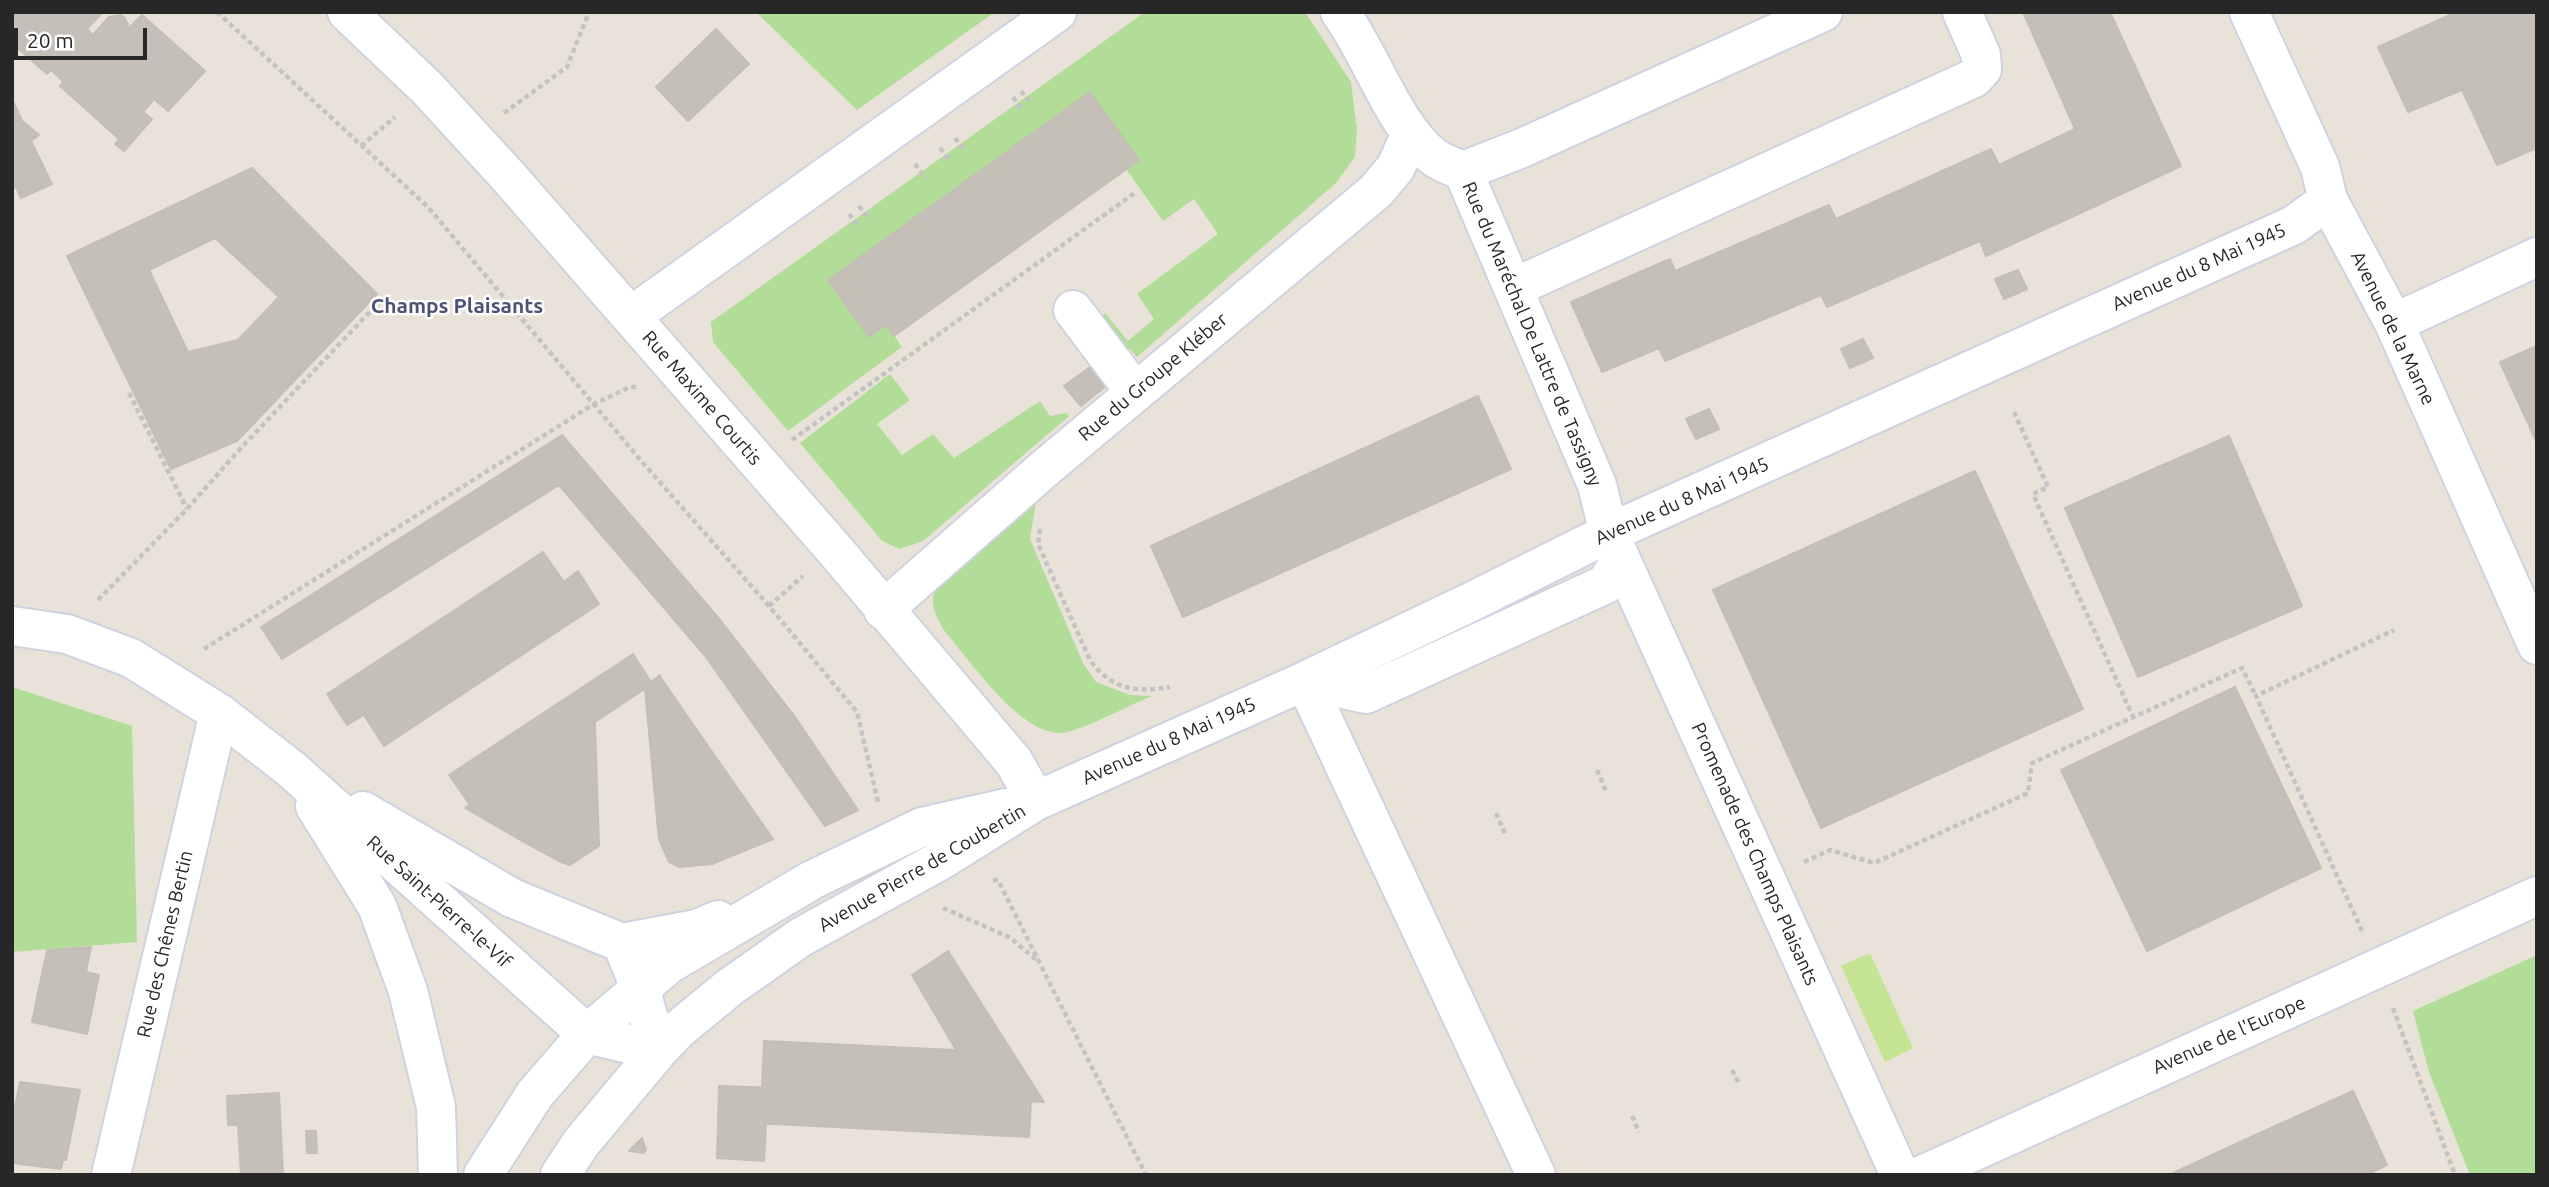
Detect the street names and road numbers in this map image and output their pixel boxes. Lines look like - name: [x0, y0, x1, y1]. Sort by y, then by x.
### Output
- street label: Rue du Maréchal De Lattre de Tassigny: [1457, 178, 1607, 490]
- street label: Avenue du 8 Mai 1945: [2109, 218, 2289, 316]
- street label: Avenue de la Marne: [2346, 247, 2440, 409]
- street label: Rue du Groupe Kléber: [1074, 308, 1232, 446]
- street label: Rue Maxime Courtis: [638, 326, 766, 470]
- street label: Avenue du 8 Mai 1945: [1592, 452, 1772, 550]
- street label: Avenue du 8 Mai 1945: [1079, 692, 1259, 790]
- street label: Promenade des Champs Plaisants: [1687, 719, 1823, 989]
- street label: Avenue Pierre de Coubertin: [814, 799, 1030, 937]
- street label: Rue Saint-Pierre-le-Vif: [362, 831, 516, 973]
- street label: Rue des Chênes Bertin: [132, 848, 198, 1040]
- street label: Avenue de l'Europe: [2149, 991, 2309, 1079]

